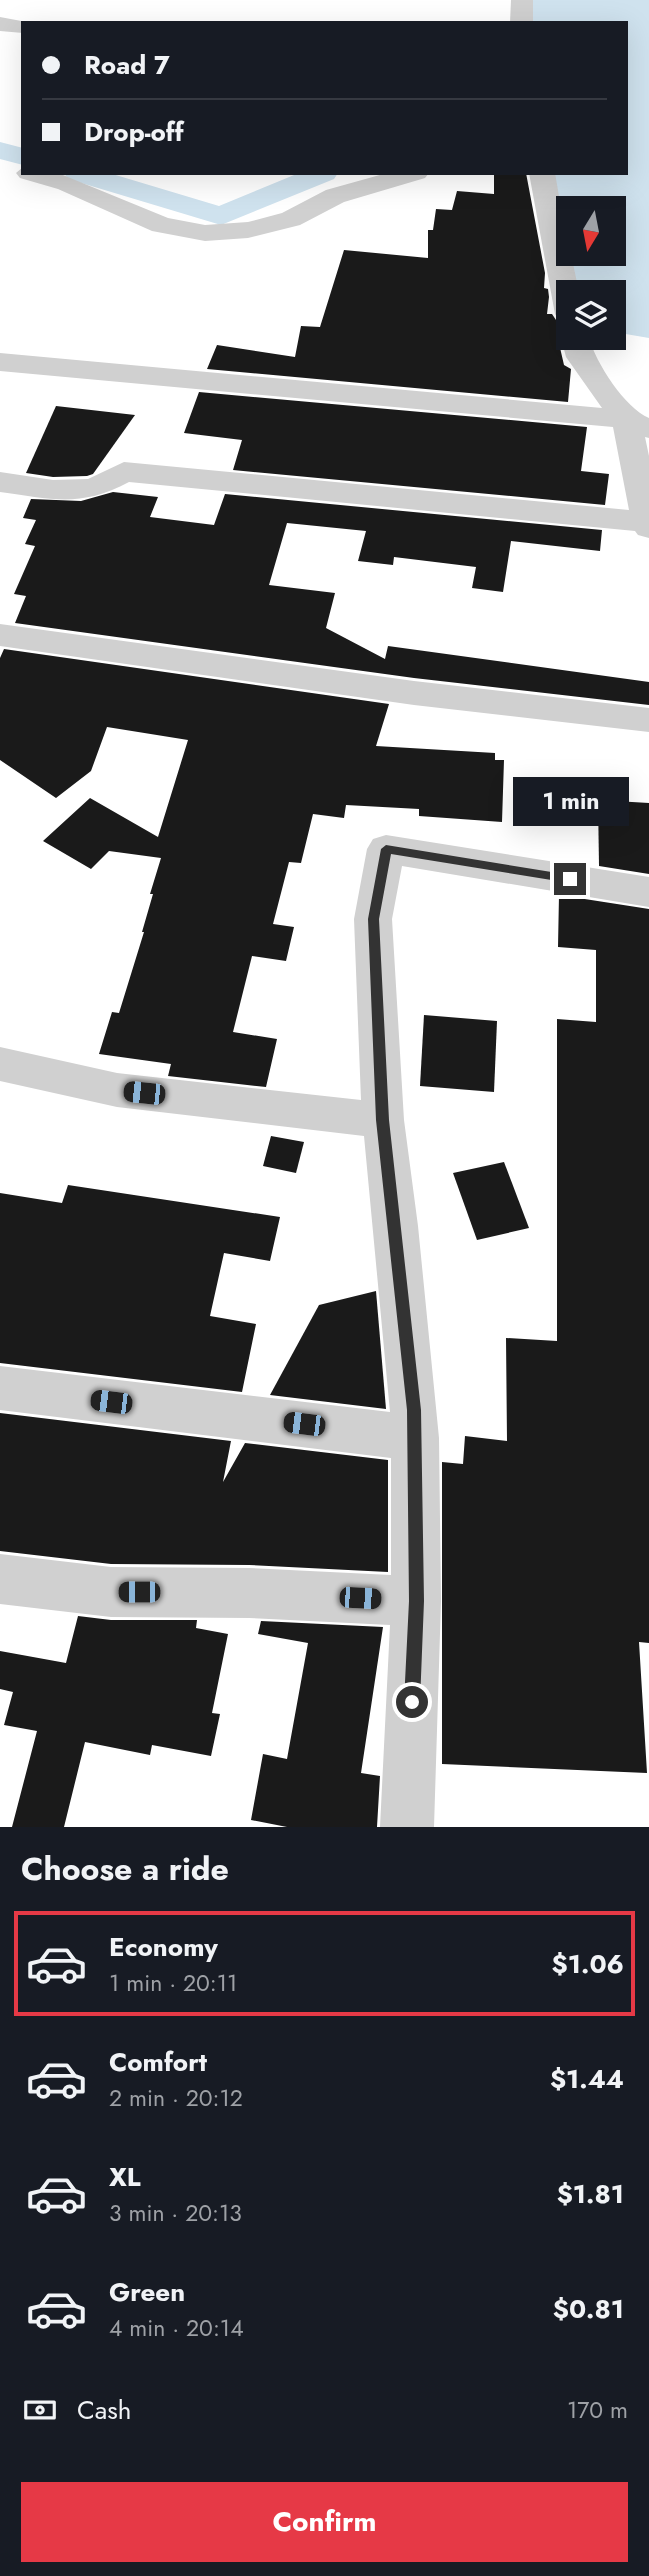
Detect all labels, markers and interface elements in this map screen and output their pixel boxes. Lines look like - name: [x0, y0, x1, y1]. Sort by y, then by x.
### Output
- text: Road 7: [84, 46, 170, 84]
- text: Drop-off: [84, 113, 184, 151]
- north arrow: [556, 196, 626, 266]
- map controls: [556, 196, 626, 350]
- button: layers: [556, 280, 626, 350]
- callout: 1 min: [512, 778, 628, 826]
- text: 1 min: [542, 784, 600, 818]
- route end: [554, 863, 586, 895]
- car: [123, 1080, 166, 1106]
- car: [89, 1389, 134, 1415]
- car: [282, 1411, 327, 1437]
- car: [119, 1582, 161, 1603]
- car: [339, 1586, 382, 1610]
- route start: [396, 1686, 428, 1718]
- text: Choose a ride: [21, 1846, 229, 1892]
- text: Economy: [109, 1928, 218, 1966]
- icon: car: [25, 1932, 88, 1995]
- text: $1.06: [552, 1945, 624, 1983]
- text: 1 min · 20:11: [109, 1966, 237, 2000]
- text: Comfort: [109, 2043, 207, 2081]
- icon: car: [25, 2047, 88, 2110]
- text: $1.44: [550, 2060, 624, 2098]
- text: 2 min · 20:12: [109, 2081, 243, 2115]
- text: XL: [109, 2158, 141, 2196]
- icon: car: [25, 2162, 88, 2225]
- text: $1.81: [557, 2175, 624, 2213]
- text: 3 min · 20:13: [109, 2196, 242, 2230]
- text: Green: [109, 2273, 185, 2311]
- icon: car: [25, 2277, 88, 2340]
- text: $0.81: [553, 2290, 624, 2328]
- text: 4 min · 20:14: [109, 2311, 244, 2345]
- icon: cash: [21, 2391, 59, 2429]
- text: Cash: [77, 2391, 131, 2429]
- text: 170 m: [567, 2393, 628, 2427]
- button: Confirm: [21, 2482, 628, 2562]

